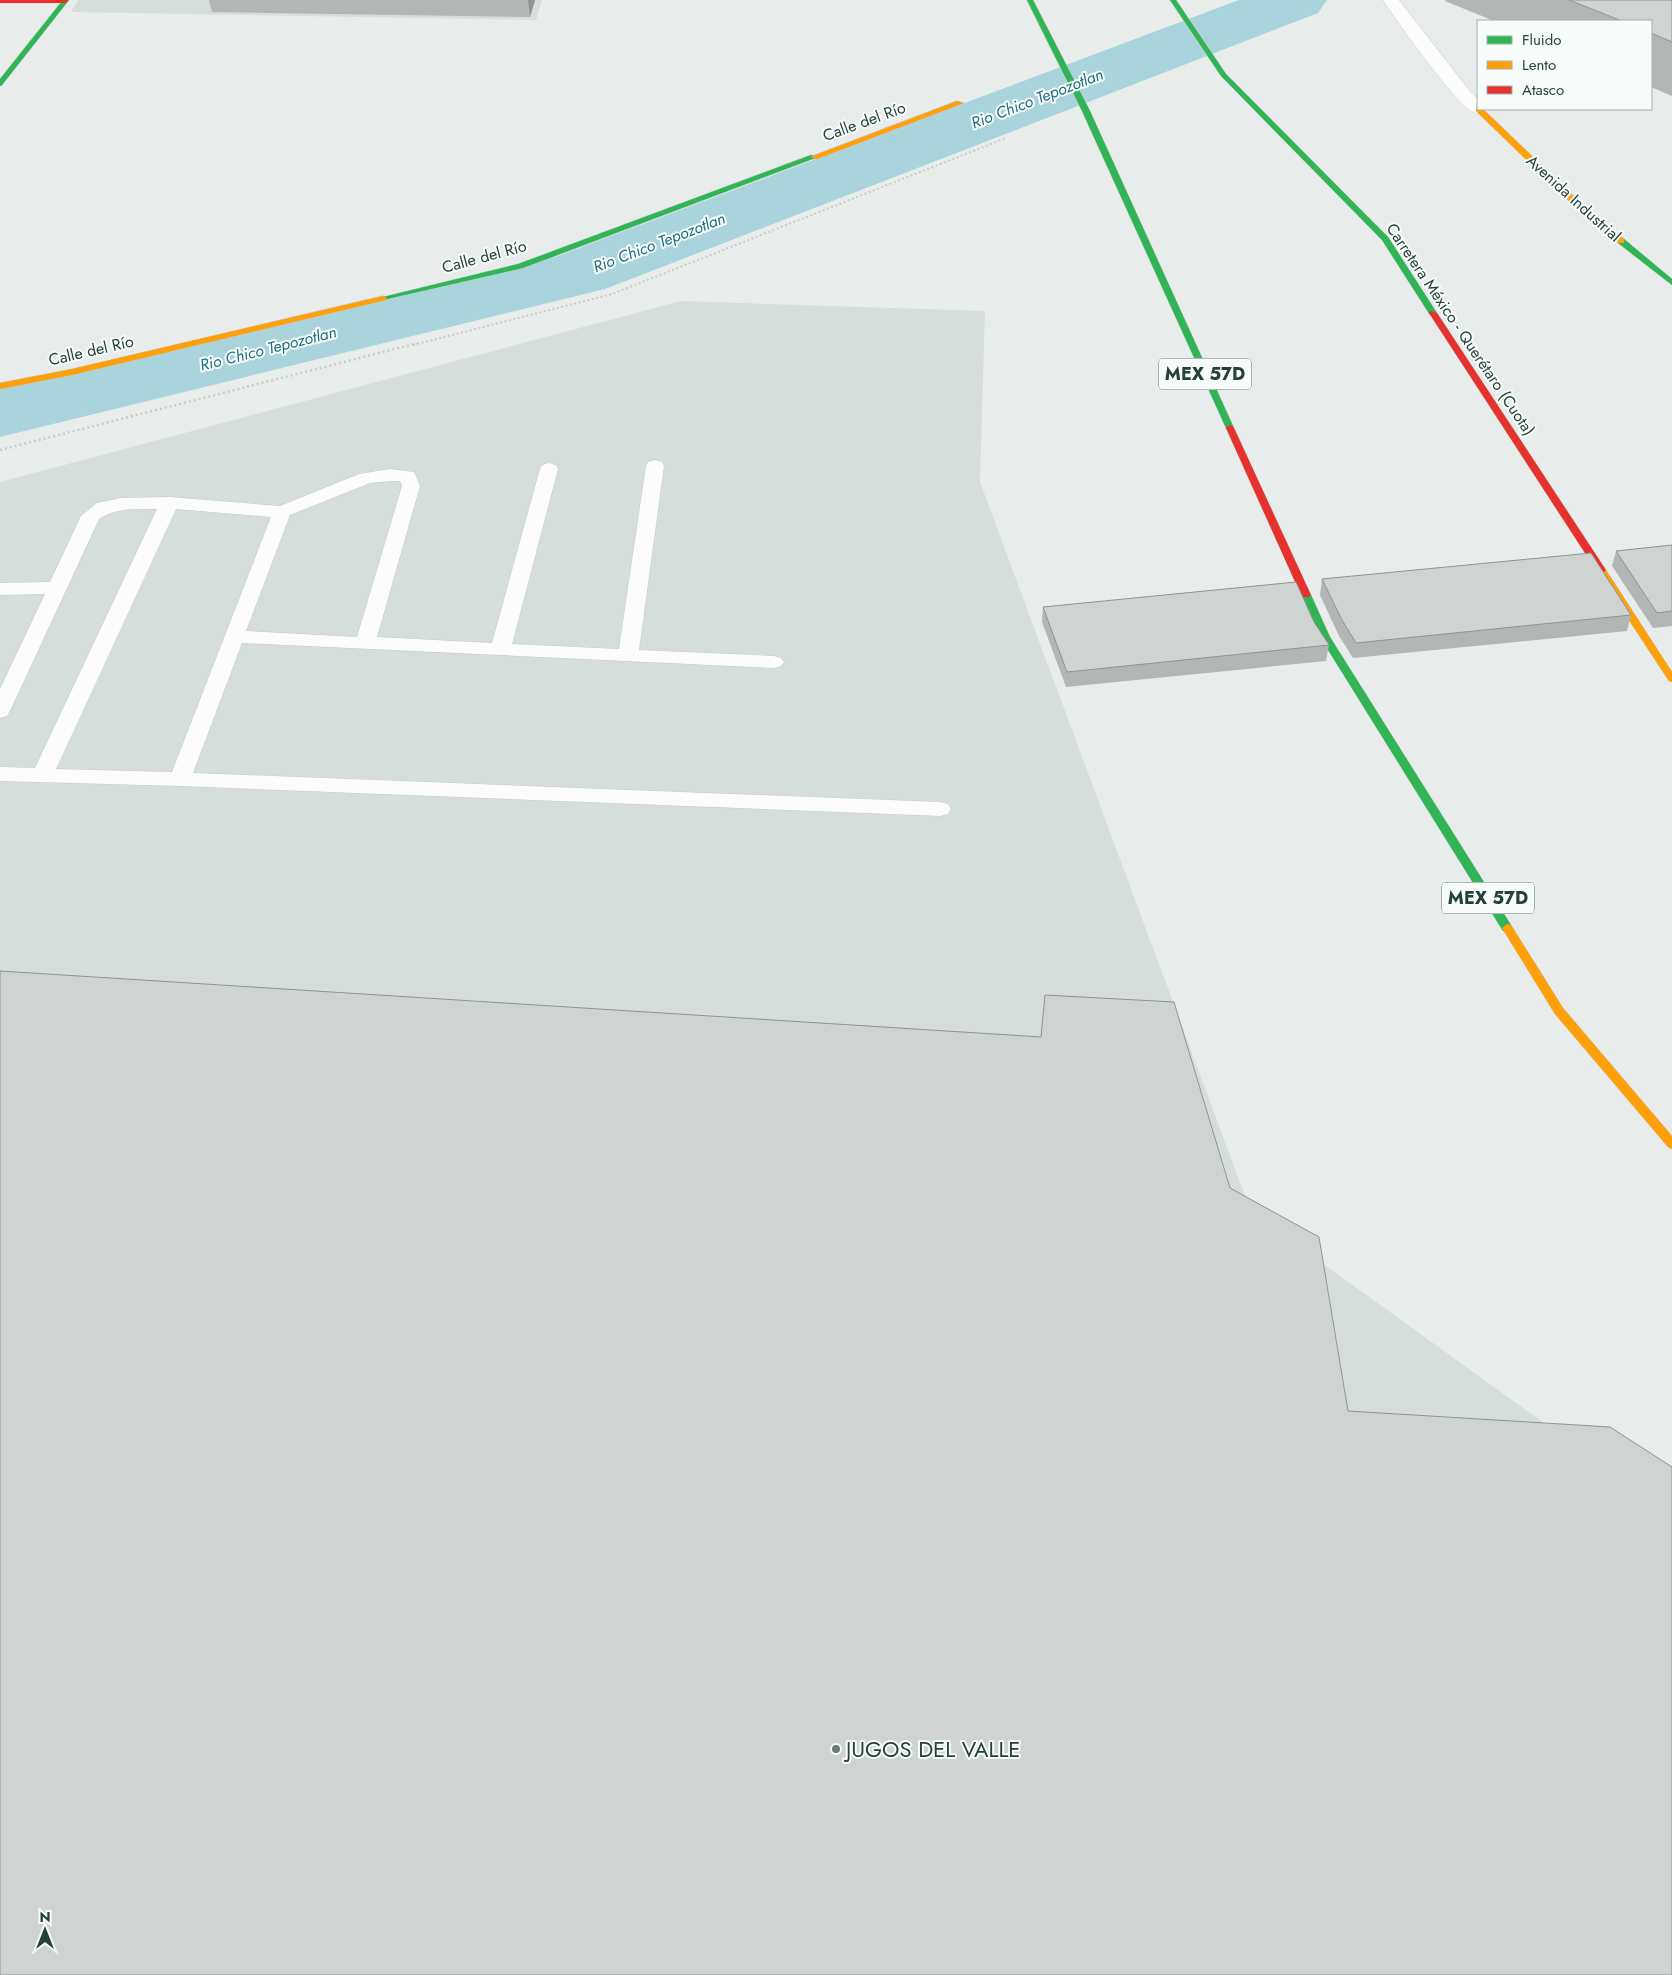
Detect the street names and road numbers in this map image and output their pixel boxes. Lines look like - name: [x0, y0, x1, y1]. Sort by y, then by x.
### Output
- street label: Calle del Río: [819, 96, 909, 147]
- street label: Avenida Industrial: [1521, 150, 1626, 247]
- street label: Carretera México - Querétaro (Cuota): [1381, 218, 1541, 440]
- street label: Calle del Río: [439, 234, 529, 279]
- street label: Calle del Río: [46, 329, 136, 371]
- road number: MEX 57D: [1159, 358, 1251, 389]
- road number: MEX 57D: [1442, 882, 1534, 914]

